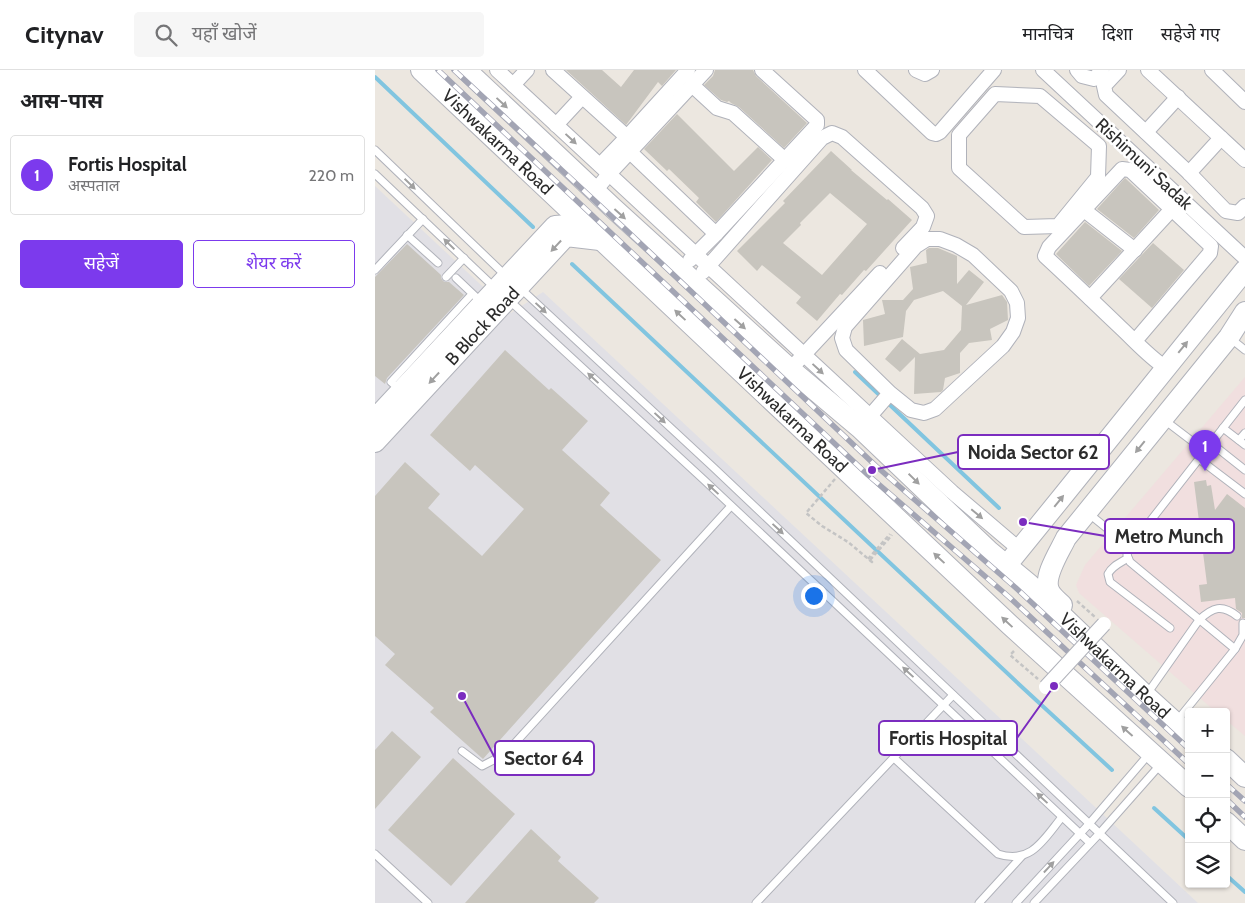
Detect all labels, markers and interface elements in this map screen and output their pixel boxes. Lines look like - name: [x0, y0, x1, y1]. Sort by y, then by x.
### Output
- search box: [134, 12, 484, 57]
- text: Citynav: [25, 20, 104, 49]
- icon: search: [152, 21, 180, 49]
- text: यहाँ खोजें: [192, 22, 257, 45]
- text: मानचित्र: [1022, 23, 1074, 45]
- text: दिशा: [1102, 23, 1133, 45]
- text: सहेजे गए: [1161, 23, 1220, 45]
- street label: Vishwakarma Road: [437, 85, 557, 199]
- text: आस-पास: [20, 88, 103, 113]
- one-way arrow: [495, 97, 507, 109]
- street label: Rishimuni Sadak: [1091, 113, 1198, 215]
- one-way arrow: [565, 133, 577, 145]
- text: Fortis Hospital: [68, 153, 187, 176]
- text: 1: [34, 166, 40, 185]
- text: 220 m: [308, 166, 354, 185]
- text: अस्पताल: [68, 176, 120, 195]
- one-way arrow: [404, 177, 416, 189]
- one-way arrow: [614, 209, 627, 220]
- one-way arrow: [443, 238, 455, 250]
- button: सहेजें: [20, 240, 183, 288]
- button: शेयर करें: [193, 240, 355, 288]
- one-way arrow: [551, 240, 562, 252]
- street label: B Block Road: [441, 282, 524, 370]
- one-way arrow: [534, 302, 547, 313]
- one-way arrow: [674, 309, 686, 321]
- one-way arrow: [734, 318, 746, 330]
- one-way arrow: [1177, 341, 1188, 354]
- street label: Vishwakarma Road: [732, 362, 852, 477]
- one-way arrow: [812, 363, 824, 375]
- one-way arrow: [428, 372, 440, 384]
- one-way arrow: [588, 372, 600, 384]
- one-way arrow: [653, 412, 665, 424]
- pin: 1: [1189, 430, 1221, 471]
- callout: Noida Sector 62: [958, 435, 1109, 469]
- text: Noida Sector 62: [967, 441, 1099, 464]
- one-way arrow: [1134, 441, 1145, 454]
- one-way arrow: [907, 473, 919, 485]
- one-way arrow: [707, 483, 719, 495]
- one-way arrow: [1053, 495, 1064, 507]
- one-way arrow: [971, 508, 983, 519]
- callout: Metro Munch: [1105, 519, 1234, 553]
- one-way arrow: [772, 523, 784, 535]
- text: Metro Munch: [1115, 525, 1223, 548]
- one-way arrow: [933, 552, 945, 564]
- your location: [801, 583, 827, 609]
- street label: Vishwakarma Road: [1055, 608, 1175, 723]
- one-way arrow: [1001, 616, 1013, 628]
- one-way arrow: [902, 666, 914, 678]
- map controls: [1185, 708, 1230, 888]
- button: +: [1185, 708, 1230, 753]
- callout: Fortis Hospital: [879, 721, 1017, 755]
- one-way arrow: [1122, 725, 1134, 737]
- text: Fortis Hospital: [889, 727, 1007, 750]
- callout: Sector 64: [495, 741, 594, 775]
- text: Sector 64: [504, 747, 584, 770]
- button: −: [1185, 753, 1230, 798]
- one-way arrow: [1036, 792, 1048, 804]
- button: locate: [1185, 798, 1230, 843]
- button: layers: [1185, 843, 1230, 888]
- one-way arrow: [1043, 862, 1055, 874]

